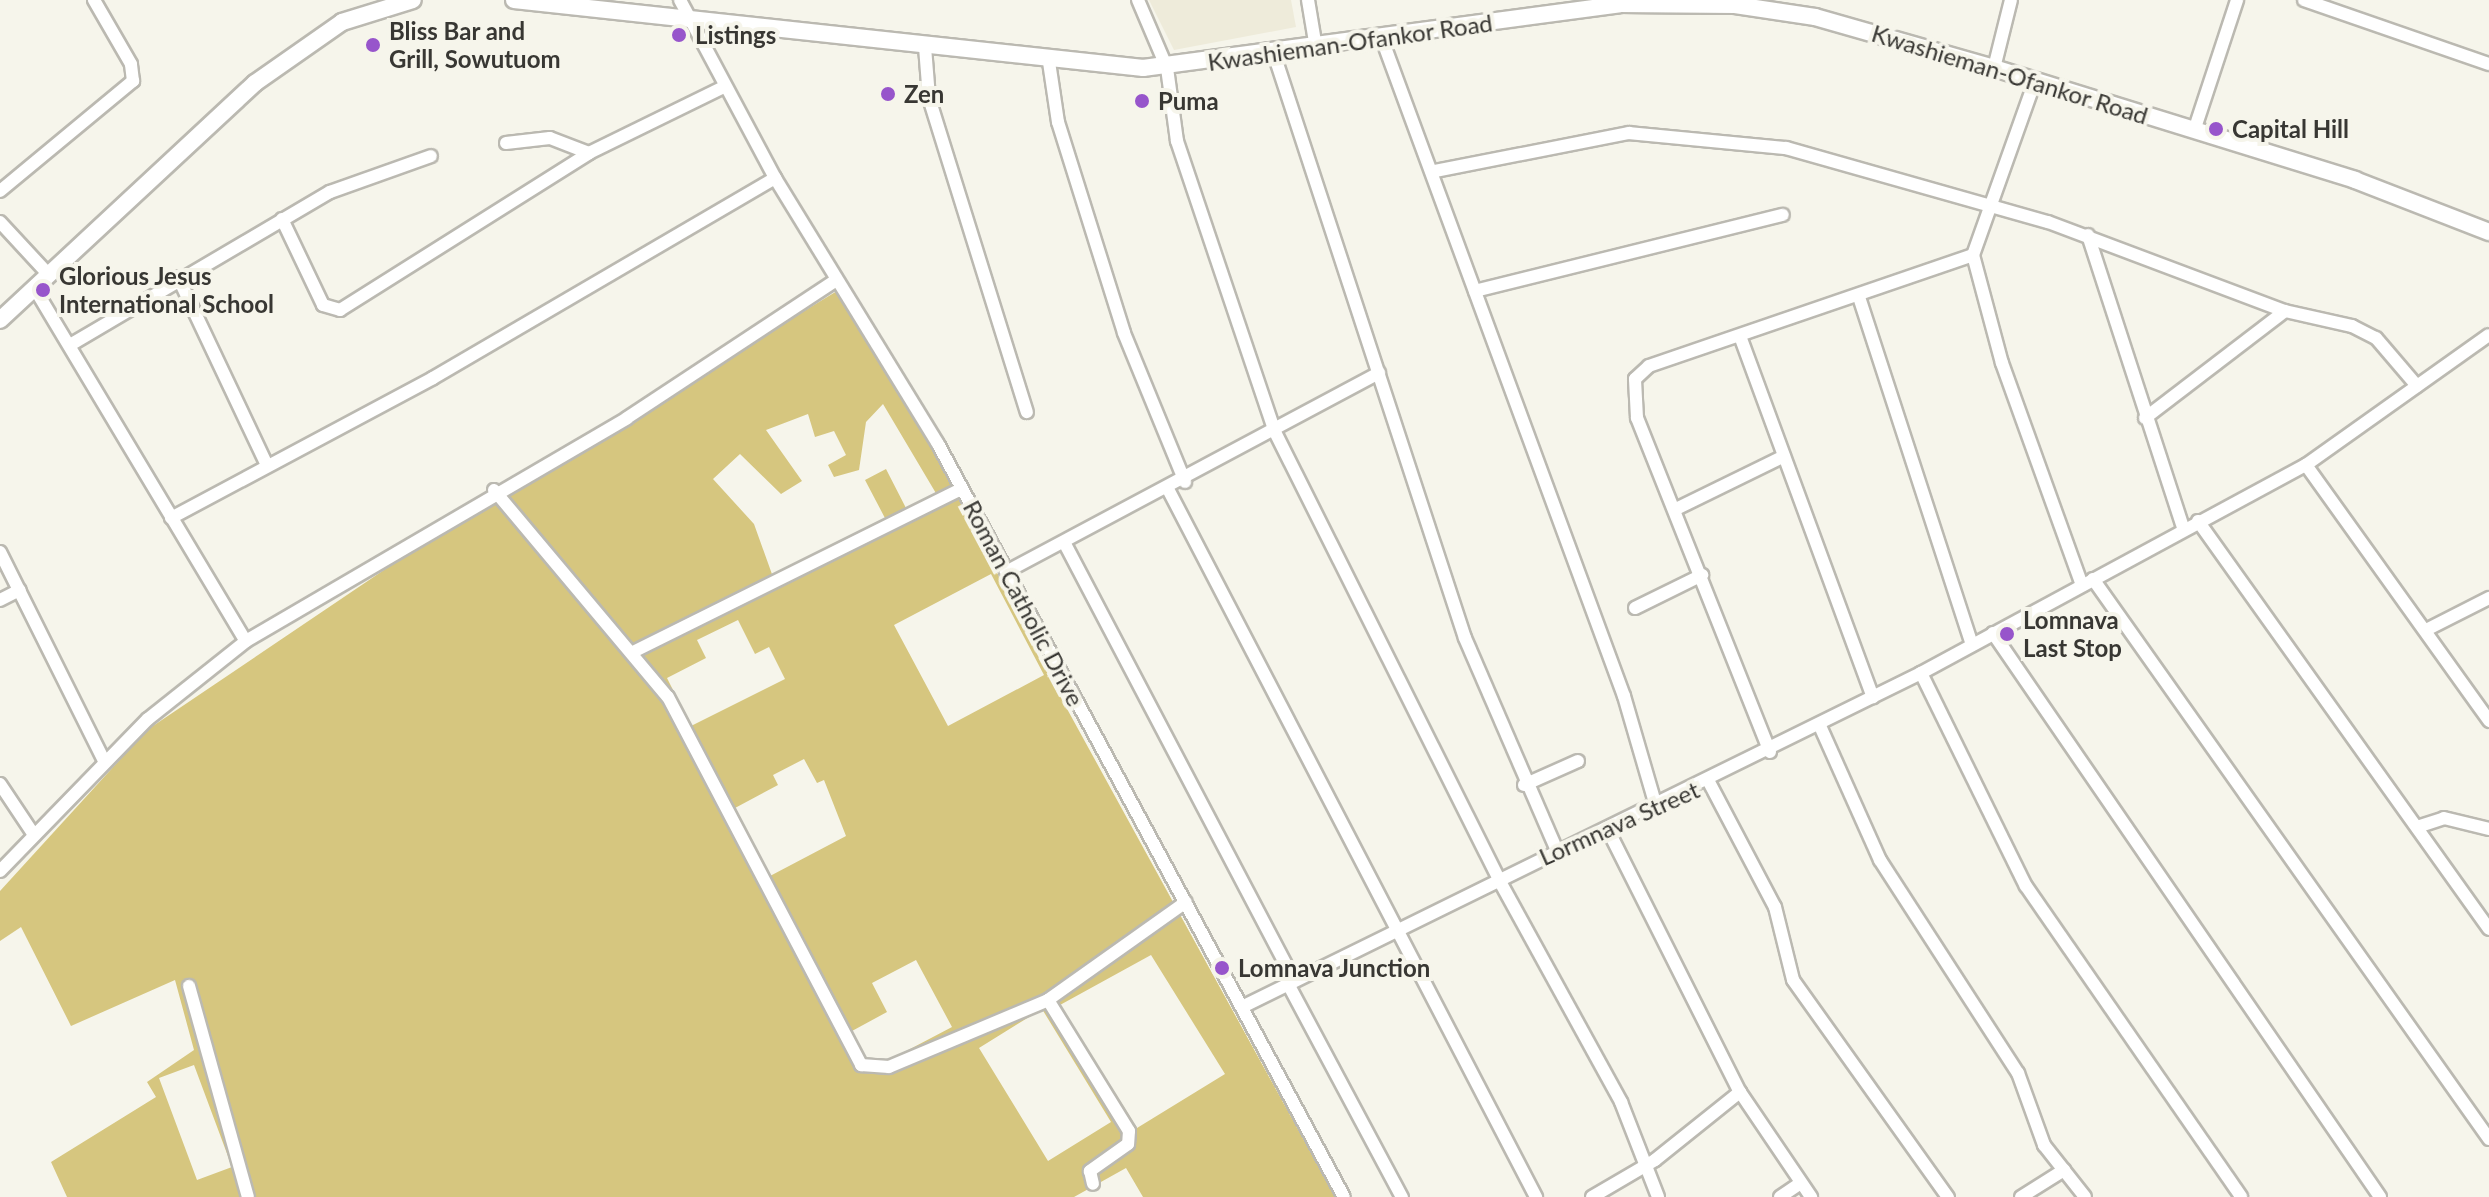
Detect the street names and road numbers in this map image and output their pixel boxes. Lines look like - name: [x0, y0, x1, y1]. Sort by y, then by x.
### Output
- street label: Kwashieman-Ofankor Road: [1206, 8, 1494, 76]
- street label: Kwashieman-Ofankor Road: [1868, 18, 2152, 130]
- street label: Roman Catholic Drive: [958, 495, 1090, 711]
- street label: Lormnava Street: [1535, 775, 1703, 871]

